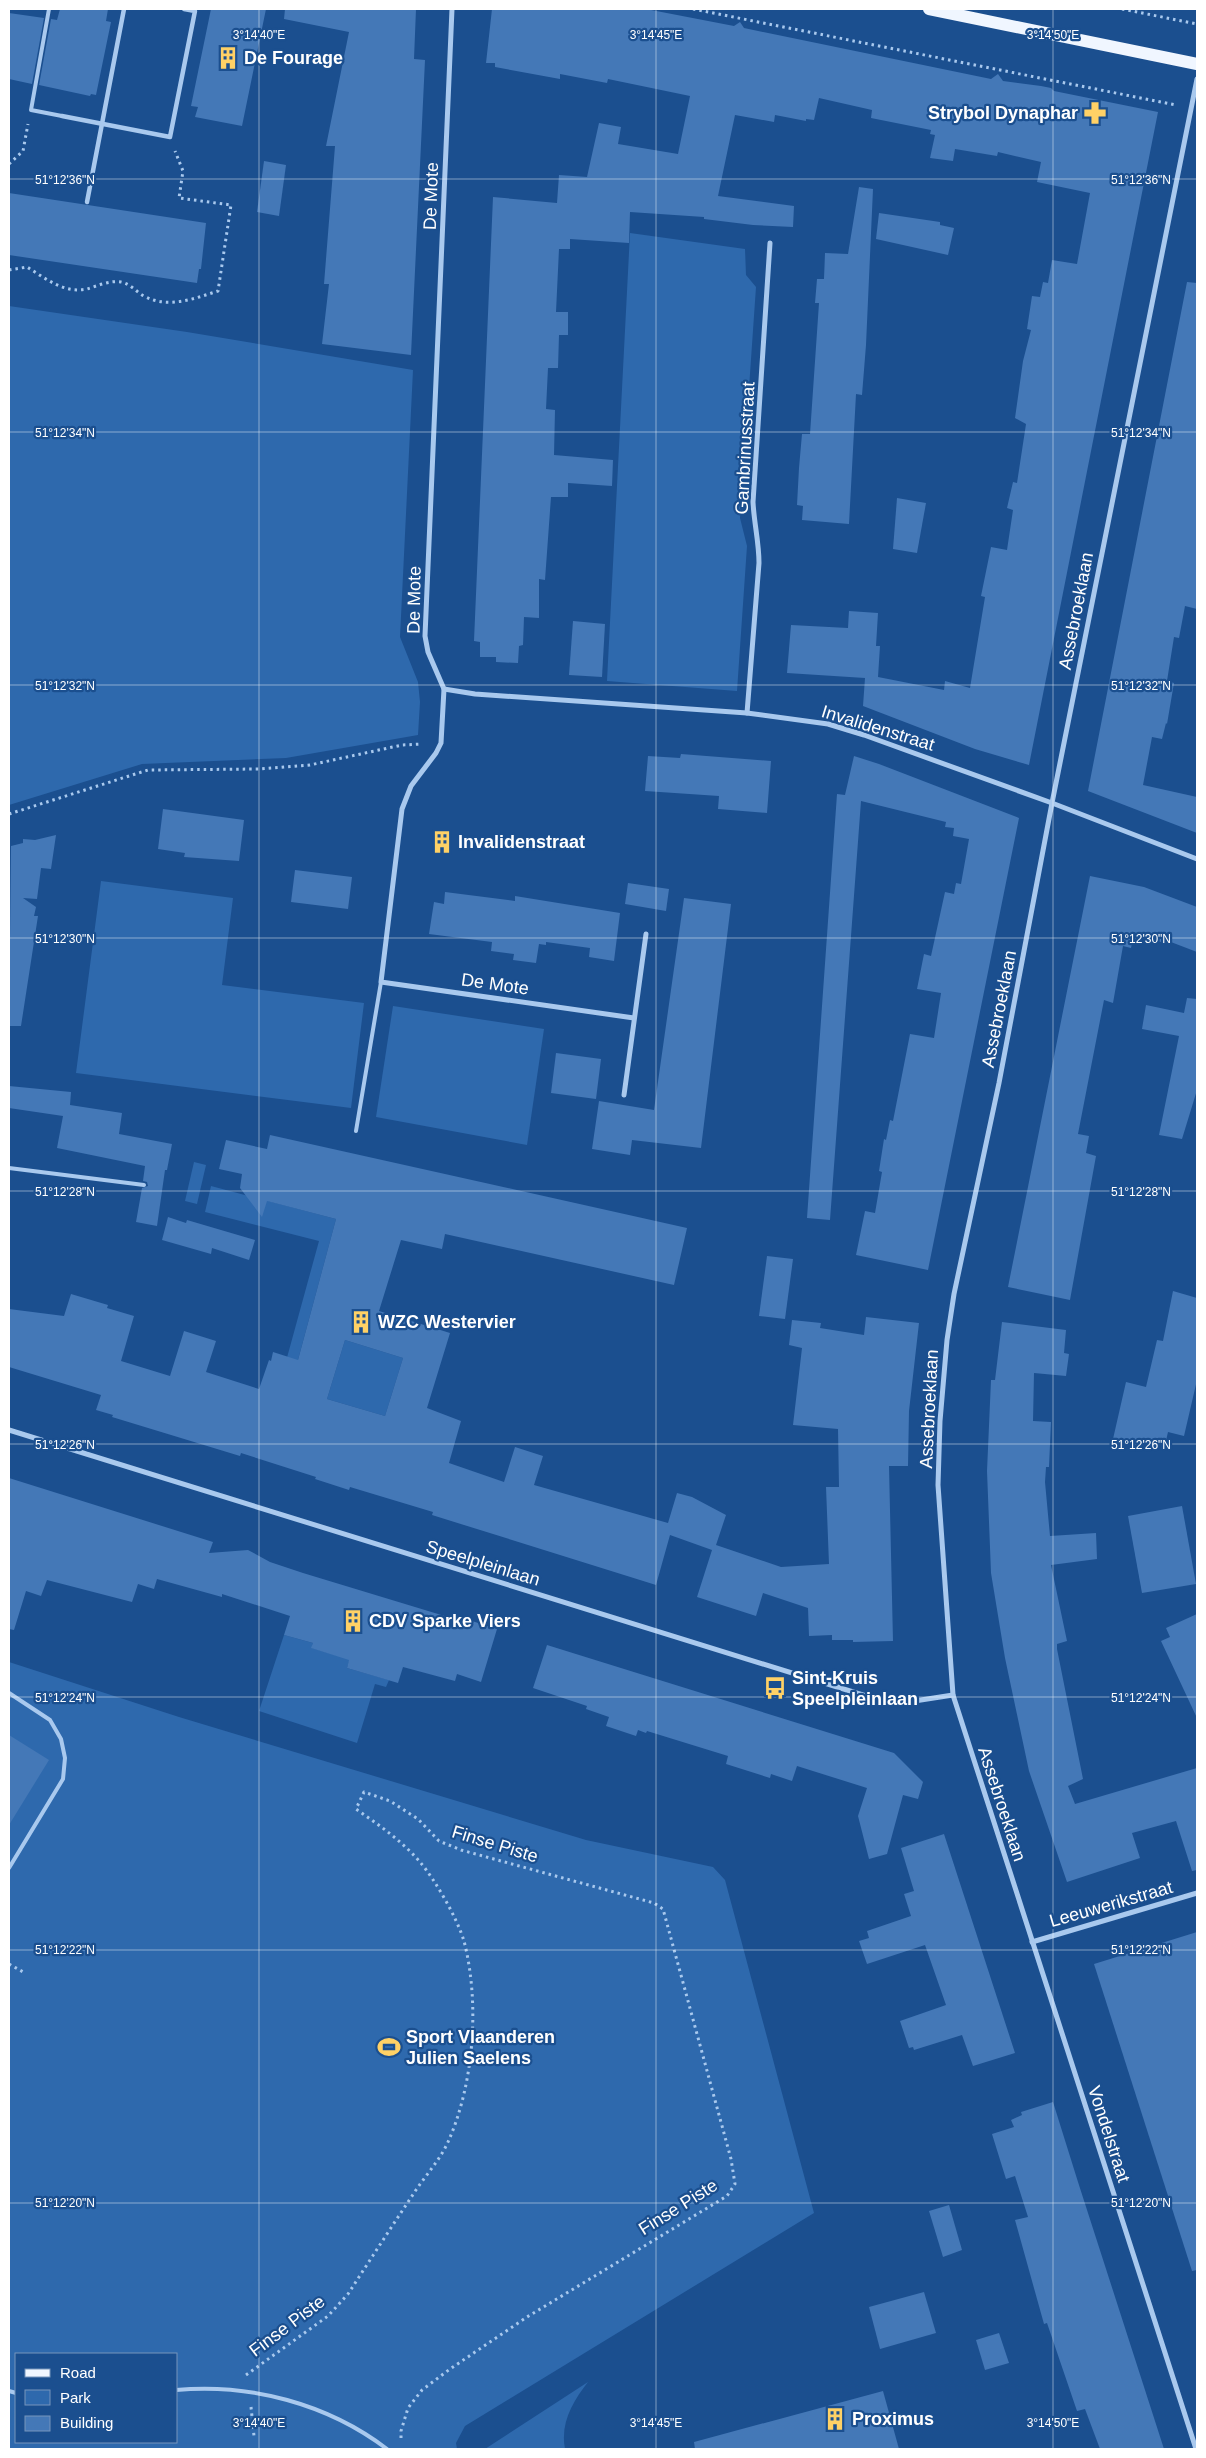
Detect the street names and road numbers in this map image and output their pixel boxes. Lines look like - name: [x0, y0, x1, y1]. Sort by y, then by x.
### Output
- street label: De Mote: [420, 162, 442, 230]
- street label: Gambrinusstraat: [732, 381, 758, 515]
- street label: Assebroeklaan: [1055, 551, 1097, 671]
- street label: De Mote: [403, 566, 425, 634]
- street label: Invalidenstraat: [819, 701, 937, 755]
- street label: Assebroeklaan: [978, 949, 1020, 1069]
- street label: De Mote: [460, 969, 530, 999]
- street label: Assebroeklaan: [916, 1349, 942, 1469]
- street label: Speelpleinlaan: [424, 1536, 542, 1590]
- street label: Assebroeklaan: [974, 1744, 1030, 1864]
- street label: Finse Piste: [449, 1821, 541, 1867]
- street label: Leeuwerikstraat: [1047, 1877, 1175, 1931]
- street label: Vondelstraat: [1084, 2083, 1134, 2185]
- street label: Finse Piste: [635, 2175, 721, 2239]
- street label: Finse Piste: [245, 2291, 329, 2361]

